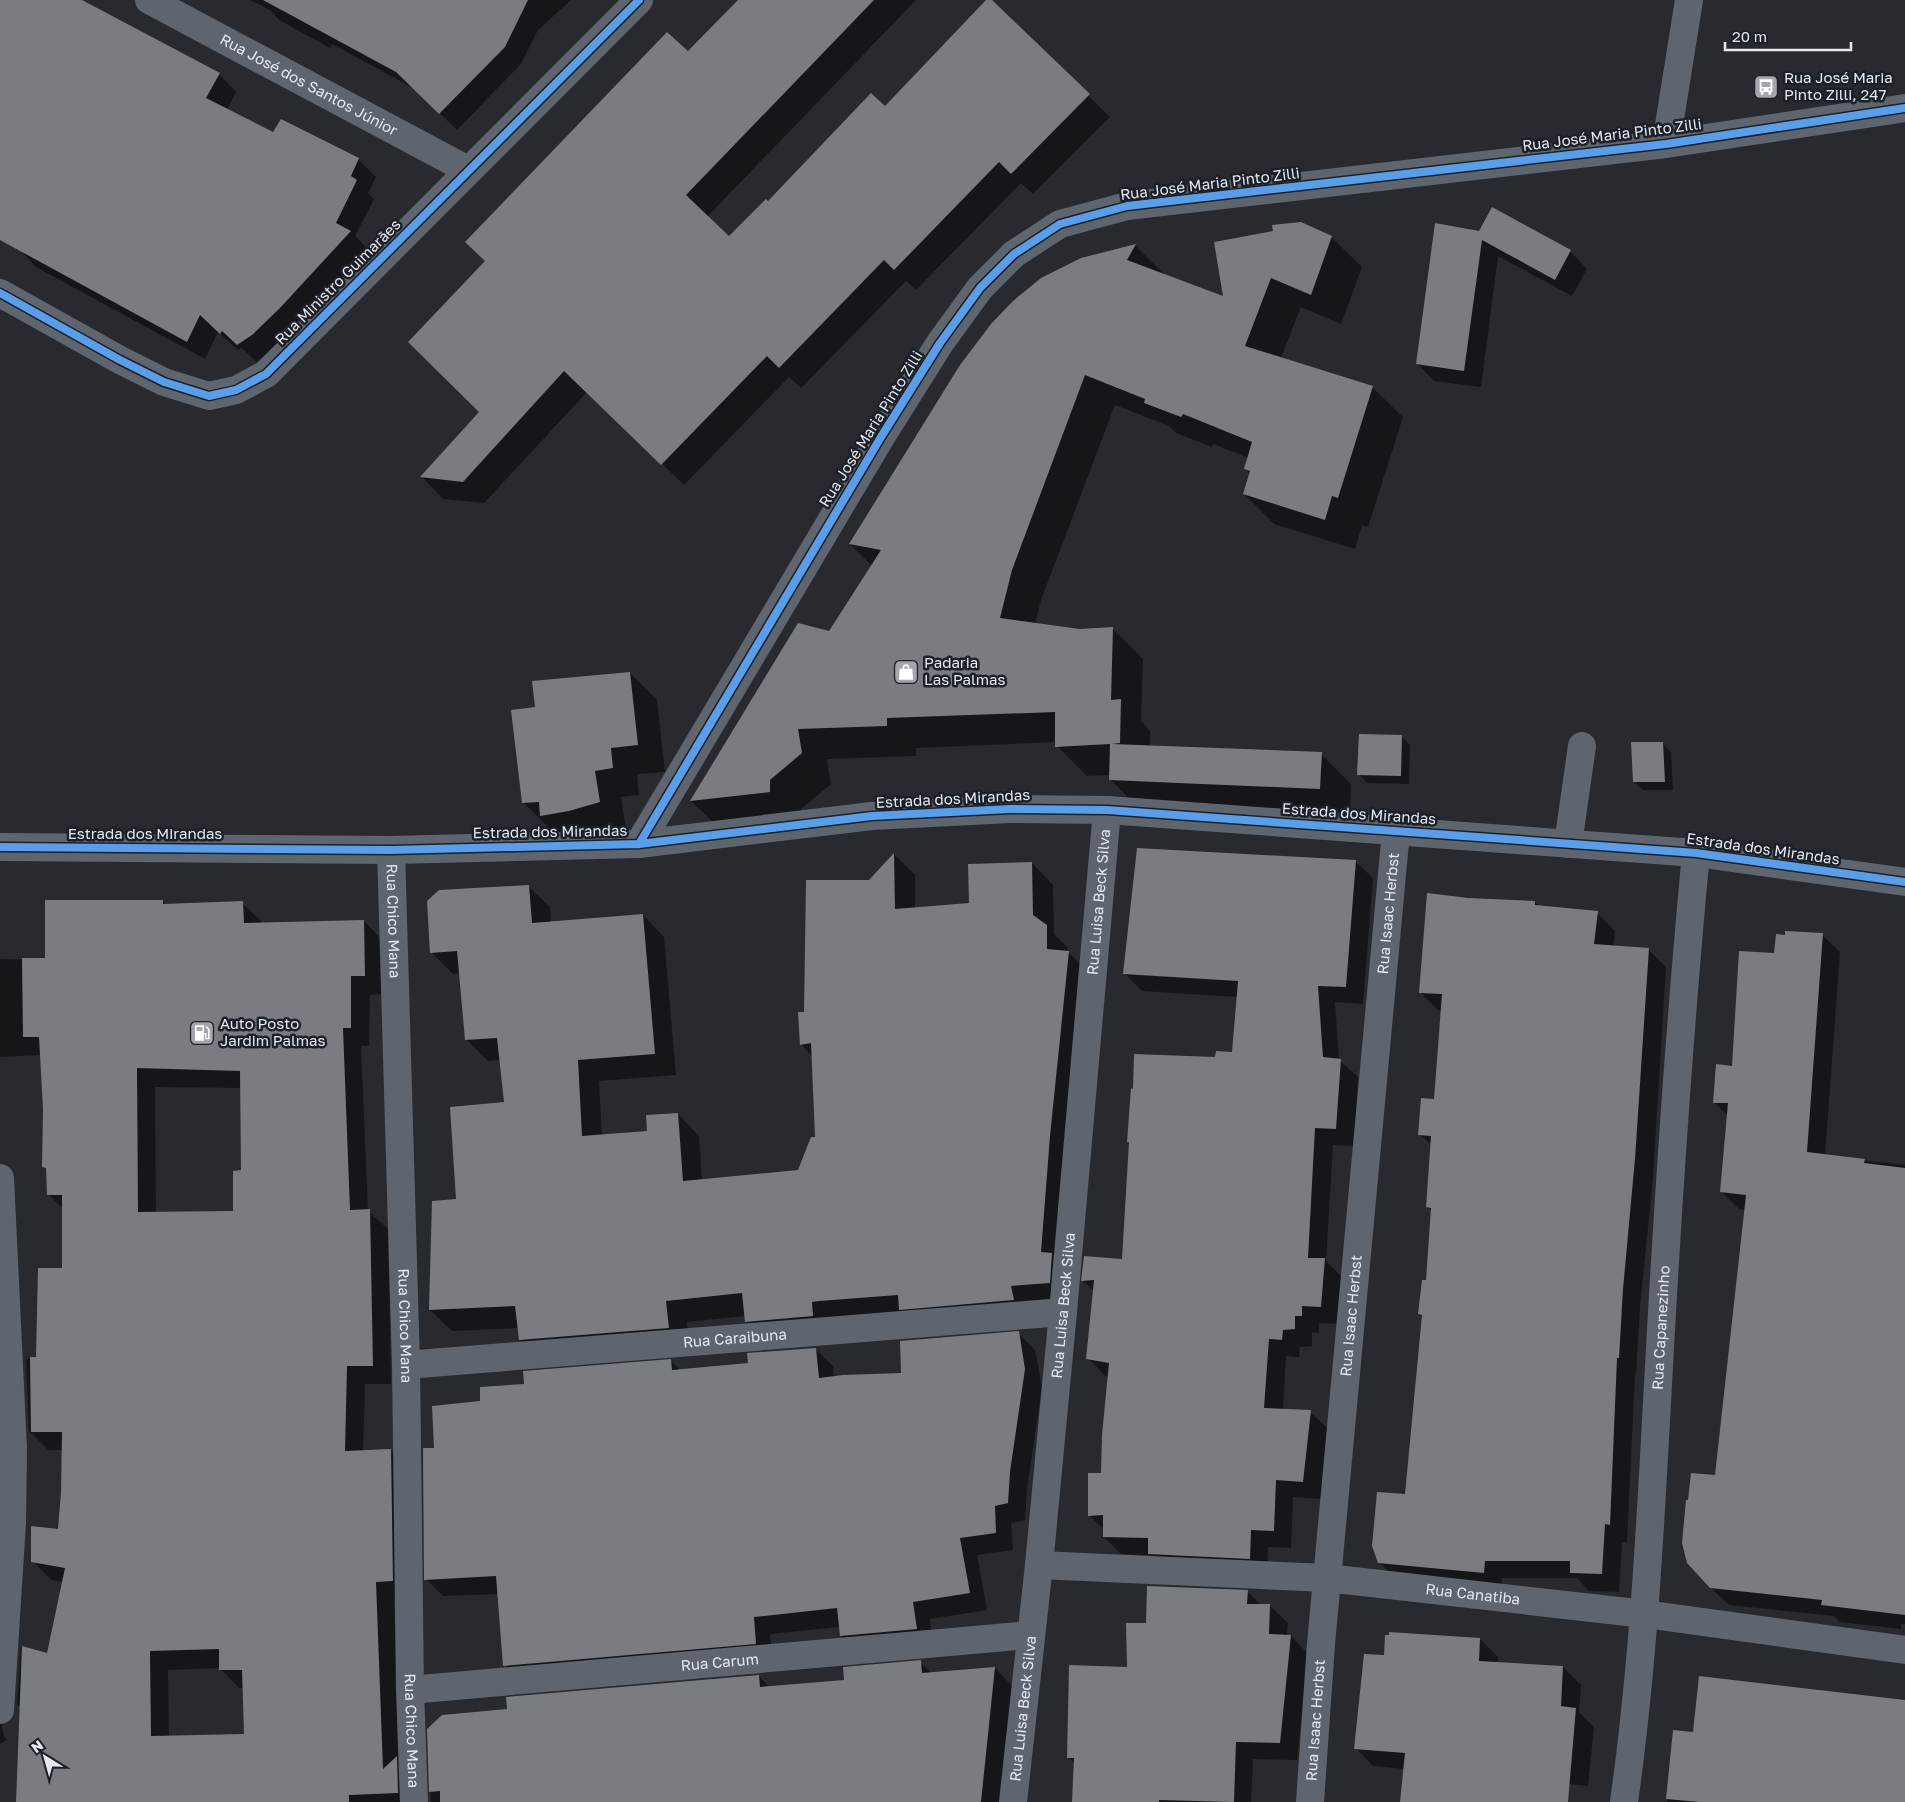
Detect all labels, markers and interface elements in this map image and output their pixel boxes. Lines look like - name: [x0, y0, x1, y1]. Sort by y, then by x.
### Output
- scale bar: [1725, 20, 1851, 52]
- text: 20 m: [1732, 27, 1767, 45]
- street label: Rua José dos Santos Júnior: [217, 30, 401, 139]
- place label: Rua José Maria Pinto Zilli, 247: [1784, 68, 1893, 103]
- bus stop icon: Rua José Maria Pinto Zilli, 247: [1753, 74, 1779, 100]
- street label: Rua José Maria Pinto Zilli: [1521, 114, 1703, 154]
- street label: Rua José Maria Pinto Zilli: [1119, 163, 1301, 203]
- street label: Rua Ministro Guimarães: [271, 215, 404, 348]
- street label: Rua José Maria Pinto Zilli: [815, 347, 926, 510]
- place label: Padaria Las Palmas: [924, 653, 1006, 688]
- shop icon: Padaria Las Palmas: [893, 659, 919, 685]
- street label: Estrada dos Mirandas: [875, 785, 1031, 811]
- street label: Estrada dos Mirandas: [1281, 799, 1437, 827]
- street label: Estrada dos Mirandas: [473, 821, 627, 841]
- street label: Estrada dos Mirandas: [68, 824, 222, 842]
- street label: Rua Luisa Beck Silva: [1083, 828, 1113, 976]
- street label: Estrada dos Mirandas: [1685, 828, 1841, 868]
- street label: Rua Isaac Herbst: [1373, 852, 1402, 975]
- street label: Rua Chico Mana: [383, 863, 405, 979]
- place label: Auto Posto Jardim Palmas: [220, 1014, 325, 1049]
- fuel station icon: Auto Posto Jardim Palmas: [189, 1020, 215, 1046]
- street label: Rua Luisa Beck Silva: [1047, 1232, 1078, 1379]
- street label: Rua Isaac Herbst: [1336, 1254, 1365, 1377]
- street label: Rua Capanezinho: [1648, 1265, 1673, 1390]
- street label: Rua Chico Mana: [395, 1268, 416, 1383]
- street label: Rua Caraibuna: [682, 1324, 787, 1351]
- street label: Rua Canatiba: [1425, 1579, 1521, 1608]
- street label: Rua Luisa Beck Silva: [1005, 1635, 1039, 1782]
- street label: Rua Carum: [680, 1649, 759, 1674]
- street label: Rua Isaac Herbst: [1301, 1659, 1328, 1782]
- street label: Rua Chico Mana: [402, 1673, 423, 1788]
- north arrow: [20, 1732, 70, 1782]
- text: N: [28, 1736, 46, 1756]

